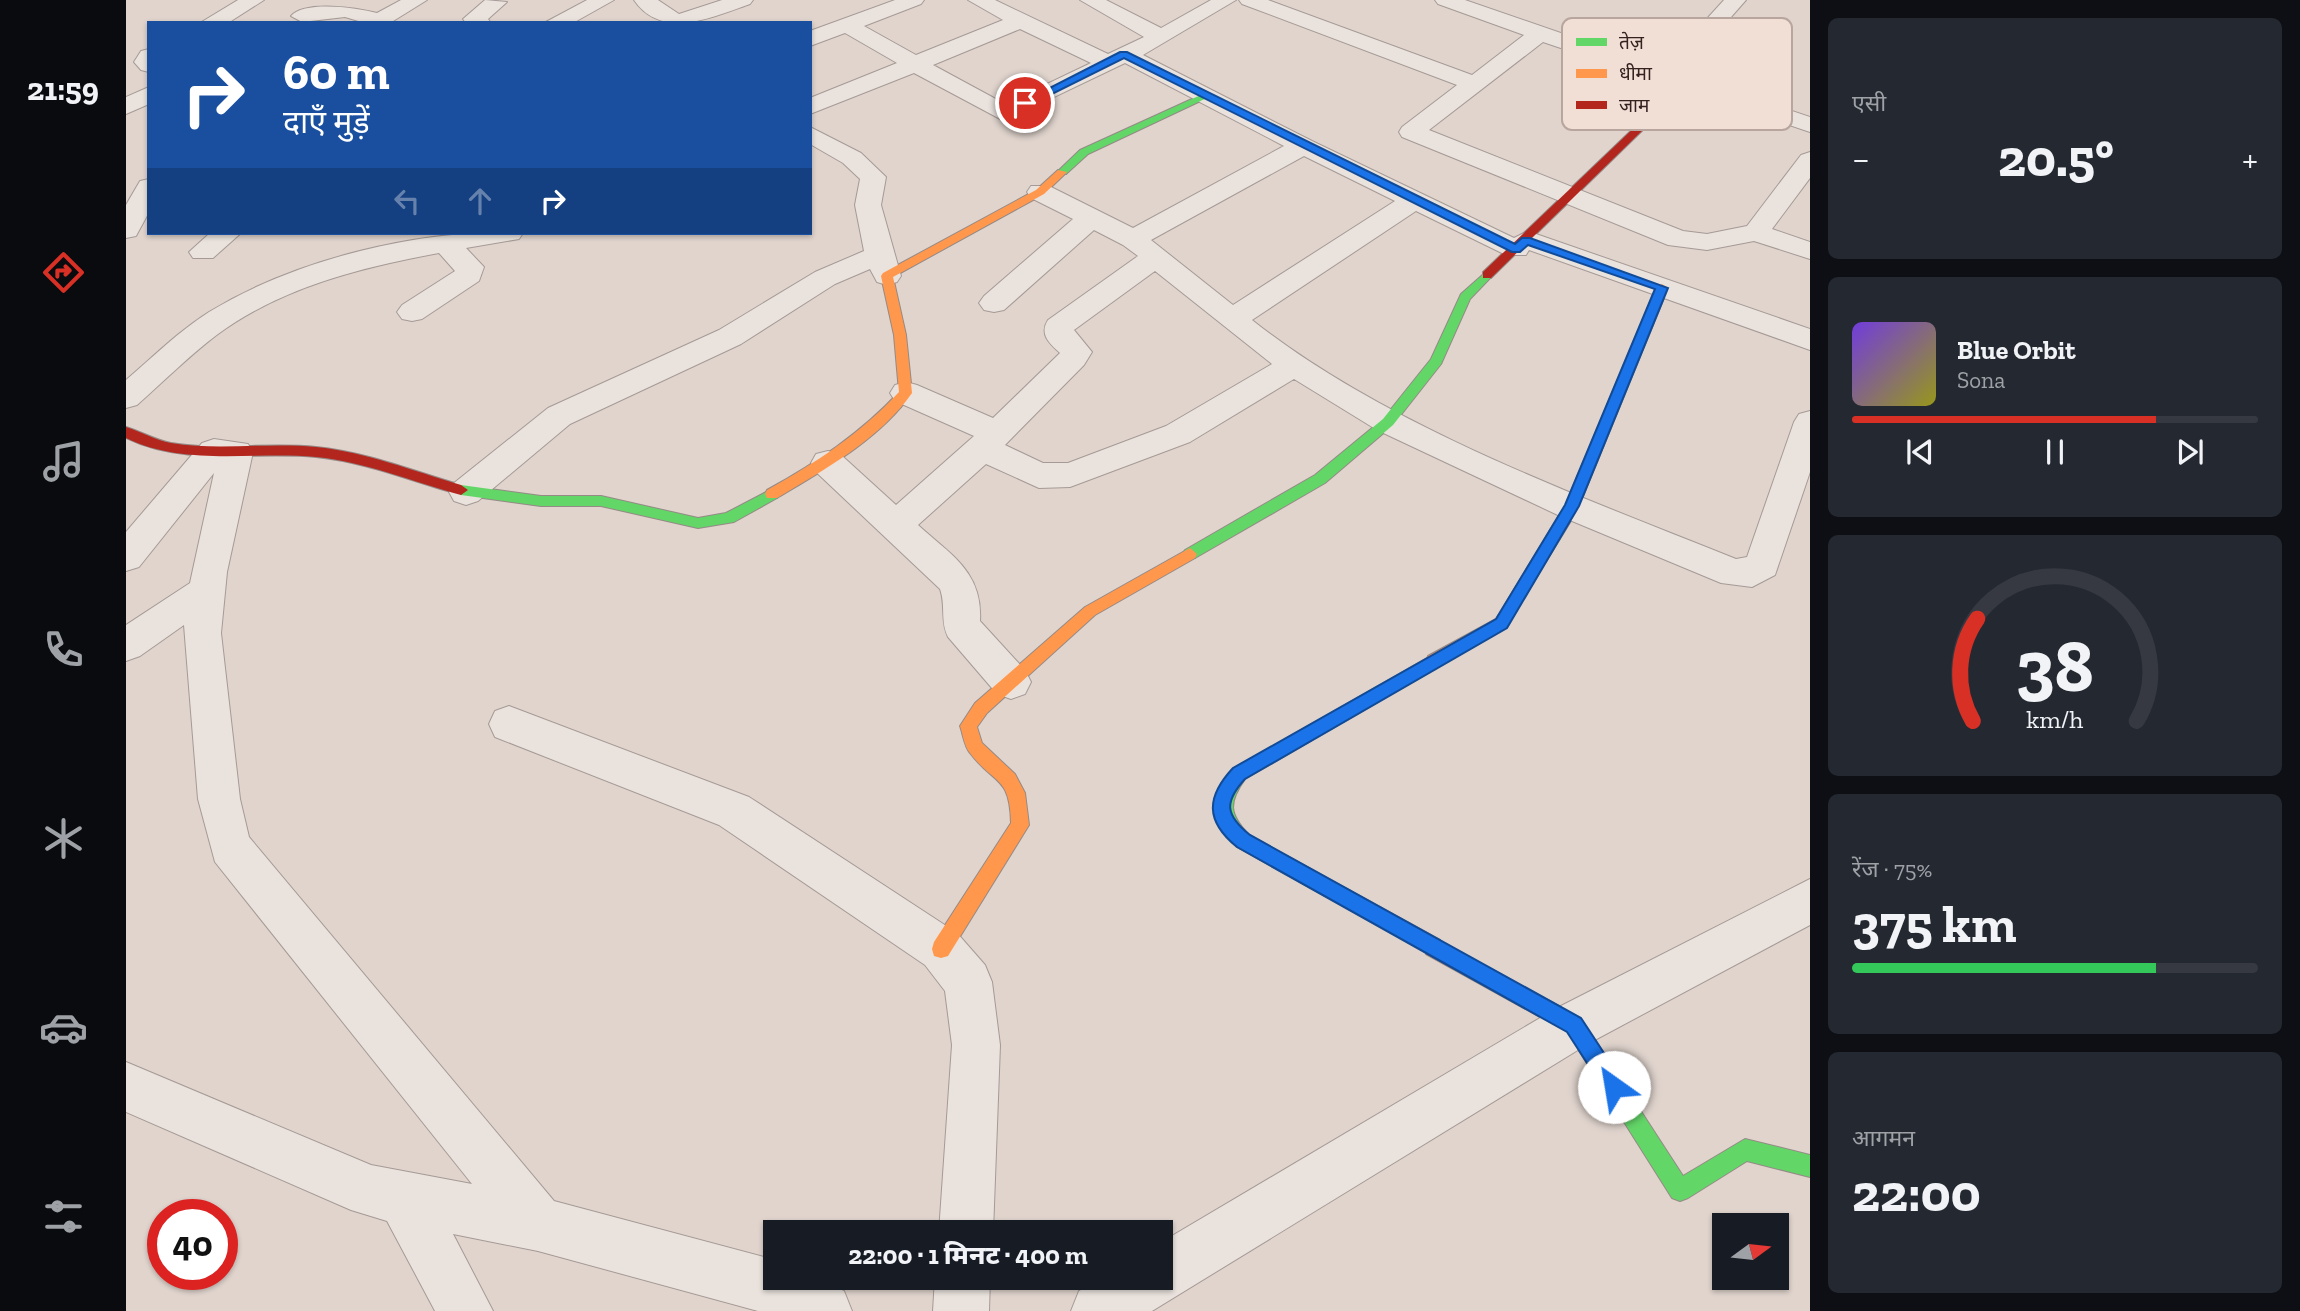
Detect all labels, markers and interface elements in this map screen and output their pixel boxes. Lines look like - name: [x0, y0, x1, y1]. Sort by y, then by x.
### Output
- legend: [1562, 18, 1792, 130]
- text: तेज़: [1619, 31, 1645, 54]
- text: 60 m: [283, 43, 390, 102]
- icon: right: [168, 49, 259, 140]
- text: धीमा: [1619, 62, 1653, 85]
- text: 21:59: [27, 70, 99, 108]
- pin: [995, 73, 1055, 133]
- icon: arrive: [1006, 84, 1044, 122]
- text: एसी: [1852, 89, 1886, 117]
- text: जाम: [1619, 94, 1650, 117]
- text: दाएँ मुड़ें: [283, 103, 370, 141]
- text: 20.5°: [1998, 127, 2114, 189]
- text: −: [1852, 136, 1870, 182]
- text: +: [2242, 136, 2258, 182]
- icon: left: [388, 182, 426, 220]
- icon: ahead: [461, 182, 499, 220]
- icon: right: [534, 182, 572, 220]
- icon: directions: [39, 248, 88, 297]
- text: Blue Orbit: [1957, 334, 2076, 366]
- text: Sona: [1957, 366, 2005, 394]
- icon: previous: [1901, 433, 1939, 471]
- icon: pause: [2036, 433, 2074, 471]
- icon: next: [2171, 433, 2209, 471]
- icon: music: [39, 437, 88, 486]
- text: 38: [2016, 623, 2094, 711]
- icon: phone: [39, 625, 88, 674]
- text: km/h: [2026, 704, 2084, 734]
- icon: climate: [39, 814, 88, 863]
- text: रेंज · 75%: [1852, 855, 1932, 883]
- text: 375 km: [1852, 893, 2017, 955]
- icon: car: [39, 1003, 88, 1052]
- position arrow: [1577, 1050, 1651, 1124]
- text: आगमन: [1852, 1124, 1915, 1152]
- text: 22:00: [1852, 1162, 1981, 1224]
- icon: filters: [39, 1192, 88, 1241]
- speed limit sign: 40: [147, 1199, 238, 1290]
- north arrow: [1712, 1213, 1788, 1290]
- map controls: [1712, 1213, 1789, 1290]
- text: 22:00 · 1 मिनट · 400 m: [848, 1239, 1088, 1271]

